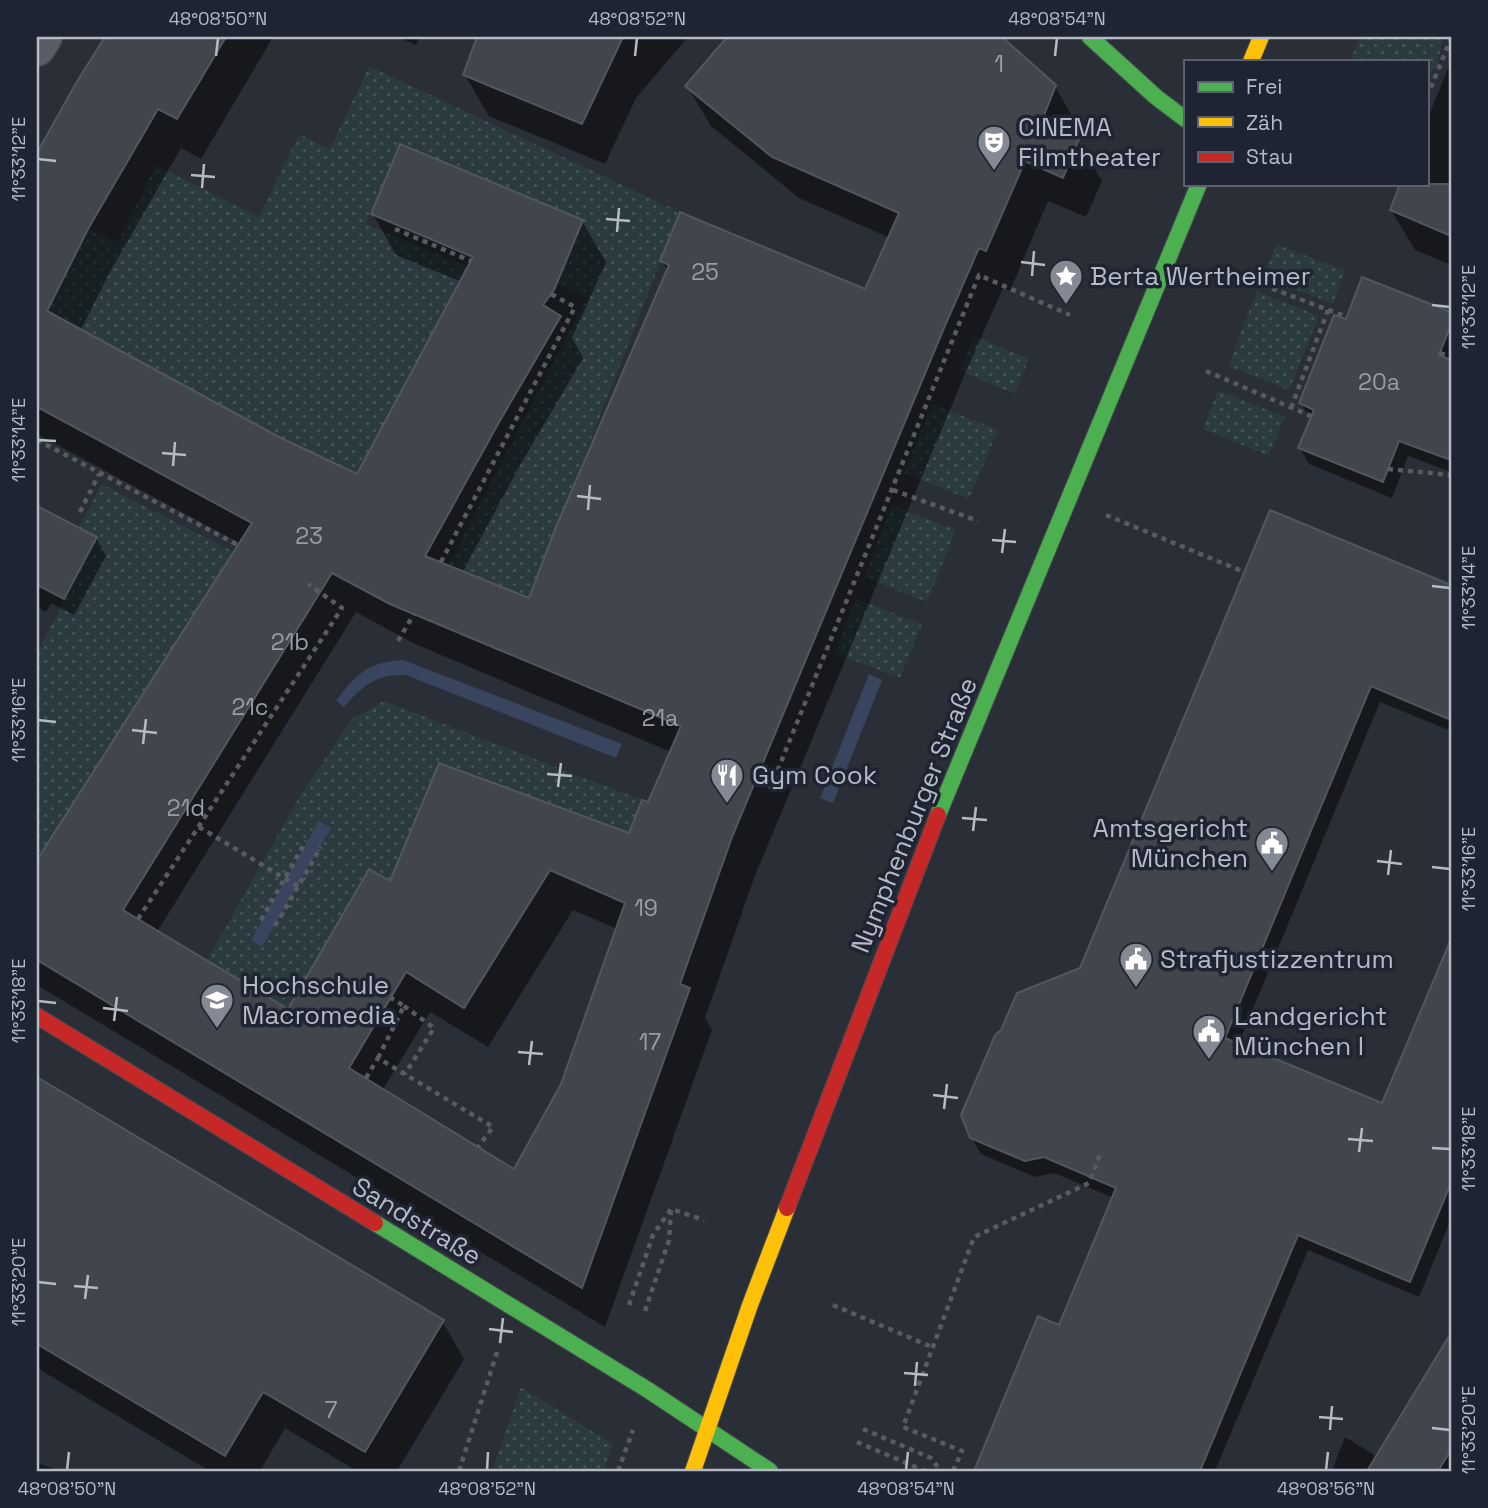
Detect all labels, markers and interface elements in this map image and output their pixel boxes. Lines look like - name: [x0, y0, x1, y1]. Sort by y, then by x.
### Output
- text: 48°08'50"N: [169, 7, 267, 30]
- text: 48°08'52"N: [588, 7, 686, 30]
- text: 48°08'54"N: [1008, 7, 1106, 30]
- house number: 1: [994, 49, 1004, 79]
- legend: [1184, 60, 1428, 186]
- text: Frei: [1246, 73, 1282, 100]
- text: Zäh: [1246, 109, 1283, 136]
- place label: CINEMA Filmtheater: [1018, 110, 1161, 174]
- text: 11°33'12"E: [7, 117, 30, 201]
- theatre icon: CINEMA Filmtheater: [975, 123, 1013, 172]
- text: Stau: [1246, 143, 1293, 170]
- house number: 25: [691, 257, 719, 287]
- place icon: Berta Wertheimer: [1047, 257, 1085, 306]
- place label: Berta Wertheimer: [1090, 259, 1311, 293]
- text: 11°33'12"E: [1457, 265, 1480, 349]
- house number: 20a: [1358, 367, 1400, 397]
- text: 11°33'14"E: [7, 398, 30, 482]
- house number: 23: [295, 521, 323, 551]
- text: 11°33'14"E: [1457, 546, 1480, 630]
- house number: 21b: [271, 627, 309, 657]
- street label: Nymphenburger Straße: [843, 672, 985, 958]
- text: 11°33'16"E: [7, 678, 30, 762]
- house number: 21c: [231, 692, 269, 722]
- house number: 21a: [642, 703, 678, 733]
- restaurant icon: Gym Cook: [708, 756, 746, 805]
- place label: Gym Cook: [752, 758, 877, 792]
- house number: 21d: [167, 793, 205, 823]
- place label: Amtsgericht München: [1093, 811, 1248, 875]
- public building icon: Amtsgericht München: [1253, 824, 1291, 873]
- text: 11°33'16"E: [1457, 827, 1480, 911]
- house number: 19: [634, 893, 658, 923]
- public building icon: Strafjustizzentrum: [1117, 940, 1155, 989]
- place label: Strafjustizzentrum: [1160, 942, 1394, 976]
- text: 11°33'18"E: [7, 959, 30, 1043]
- place label: Hochschule Macromedia: [242, 968, 396, 1032]
- school or university icon: Hochschule Macromedia: [198, 981, 236, 1030]
- place label: Landgericht München I: [1234, 999, 1387, 1063]
- public building icon: Landgericht München I: [1190, 1012, 1228, 1061]
- house number: 17: [639, 1027, 661, 1057]
- text: 11°33'18"E: [1457, 1107, 1480, 1191]
- street label: Sandstraße: [346, 1169, 488, 1273]
- text: 11°33'20"E: [7, 1238, 30, 1326]
- text: 11°33'20"E: [1457, 1386, 1480, 1474]
- house number: 7: [325, 1395, 338, 1425]
- text: 48°08'50"N: [18, 1477, 116, 1500]
- text: 48°08'52"N: [438, 1477, 536, 1500]
- text: 48°08'54"N: [857, 1477, 955, 1500]
- text: 48°08'56"N: [1277, 1477, 1375, 1500]

